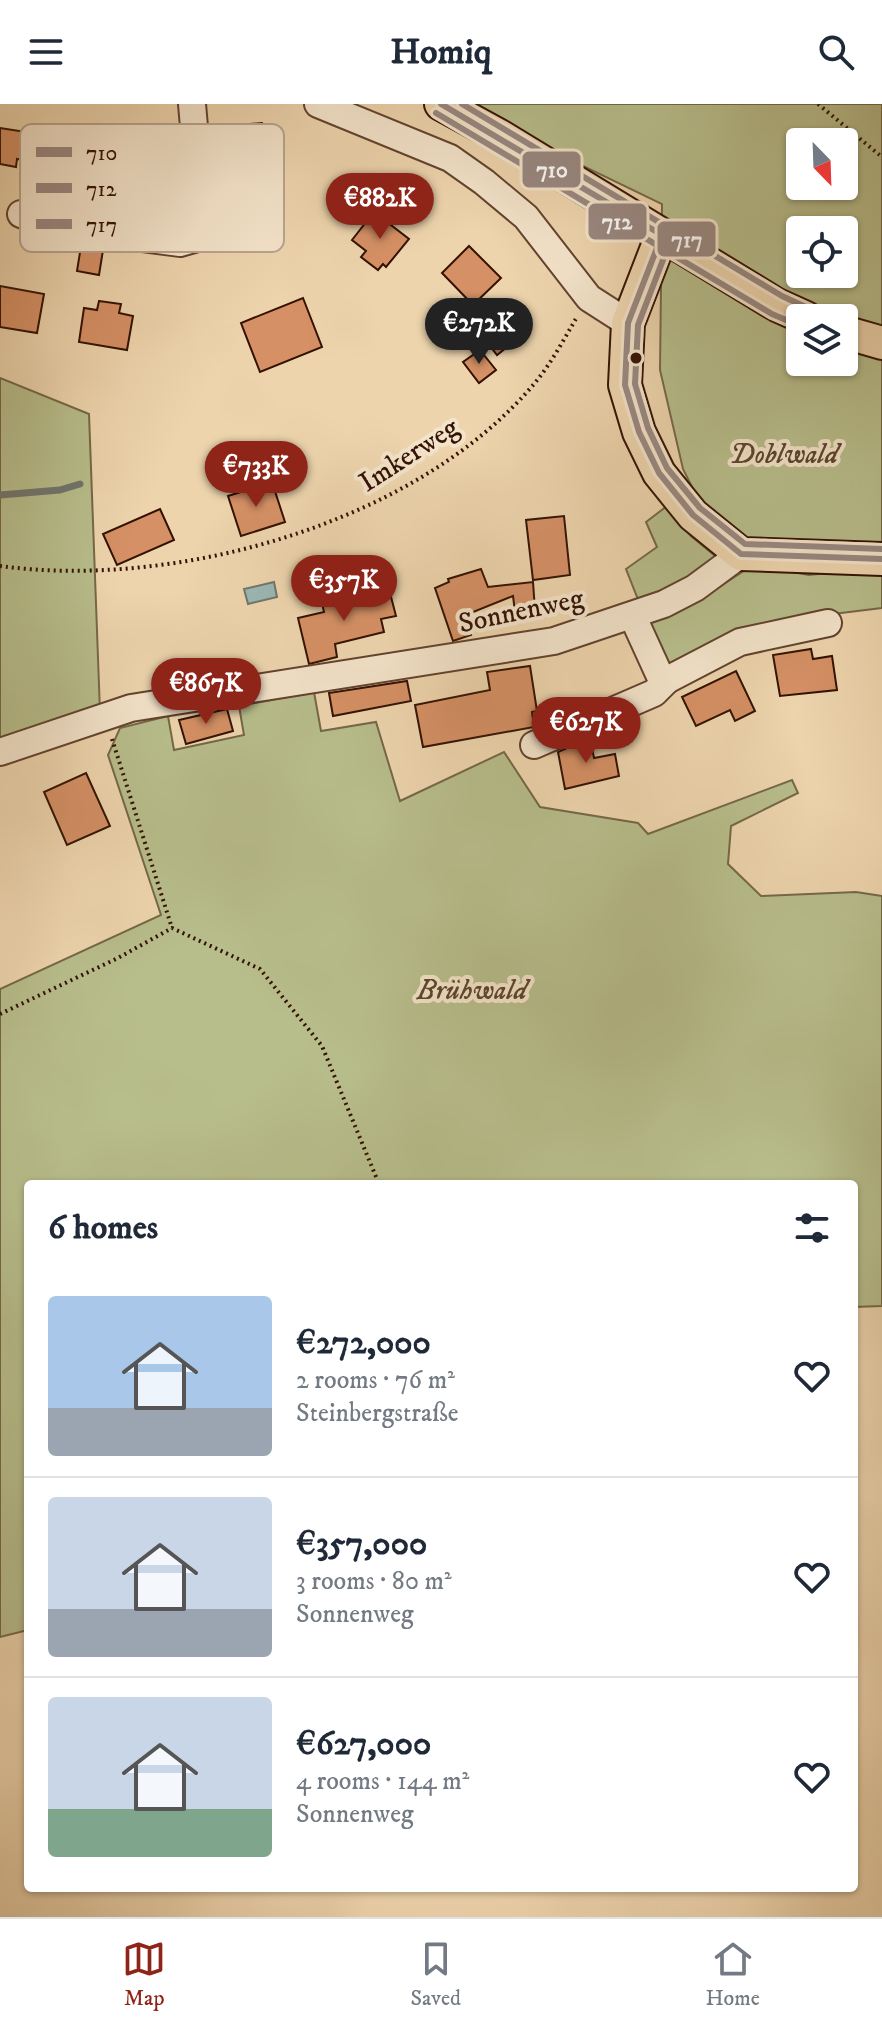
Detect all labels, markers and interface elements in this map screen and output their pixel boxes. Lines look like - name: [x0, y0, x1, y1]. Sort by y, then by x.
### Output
- icon: menu: [24, 30, 68, 74]
- text: Homiq: [390, 30, 492, 75]
- icon: search: [814, 30, 858, 74]
- legend: [20, 124, 284, 252]
- north arrow: [786, 128, 858, 200]
- map controls: [786, 128, 858, 376]
- text: 710: [86, 140, 117, 167]
- line badge: 710: [521, 150, 582, 189]
- text: 710: [536, 157, 568, 184]
- pin: €882K: [324, 173, 436, 241]
- text: 712: [86, 176, 117, 203]
- text: €882K: [344, 182, 416, 215]
- line badge: 712: [587, 202, 648, 241]
- text: 712: [602, 209, 633, 236]
- text: 717: [86, 212, 117, 239]
- button: locate: [786, 216, 858, 288]
- line badge: 717: [656, 220, 717, 258]
- text: 717: [671, 227, 703, 254]
- pin: €272K: [423, 298, 535, 366]
- button: layers: [786, 304, 858, 376]
- text: €272K: [443, 307, 515, 340]
- unlabelled marker: [628, 350, 644, 366]
- street label: Imkerweg: [353, 410, 466, 500]
- park label: Doblwald: [730, 437, 842, 472]
- pin: €733K: [200, 441, 312, 509]
- text: €733K: [223, 450, 289, 483]
- pin: €357K: [288, 555, 400, 623]
- text: €357K: [309, 564, 379, 597]
- street label: Sonnenweg: [455, 581, 587, 641]
- pin: €867K: [150, 658, 262, 726]
- text: €867K: [169, 667, 243, 700]
- pin: €627K: [530, 697, 642, 765]
- text: €627K: [550, 706, 622, 739]
- park label: Brühwald: [416, 973, 531, 1008]
- icon: filters: [790, 1206, 834, 1250]
- text: 6 homes: [48, 1207, 158, 1249]
- text: €272,000: [296, 1322, 431, 1364]
- icon: home: [112, 1328, 208, 1424]
- icon: heart: [790, 1354, 834, 1398]
- text: 2 rooms · 76 m²: [296, 1364, 455, 1397]
- text: Steinbergstraße: [296, 1397, 459, 1430]
- text: €357,000: [296, 1523, 427, 1565]
- icon: home: [112, 1529, 208, 1625]
- icon: heart: [790, 1555, 834, 1599]
- text: 3 rooms · 80 m²: [296, 1565, 452, 1598]
- text: Sonnenweg: [296, 1598, 414, 1631]
- text: €627,000: [296, 1723, 431, 1765]
- icon: home: [112, 1729, 208, 1825]
- icon: heart: [790, 1755, 834, 1799]
- text: 4 rooms · 144 m²: [296, 1765, 469, 1798]
- text: Sonnenweg: [296, 1798, 414, 1831]
- tab: Map: [122, 1937, 166, 2012]
- tab: Saved: [411, 1937, 461, 2012]
- tab: Home: [705, 1937, 760, 2012]

